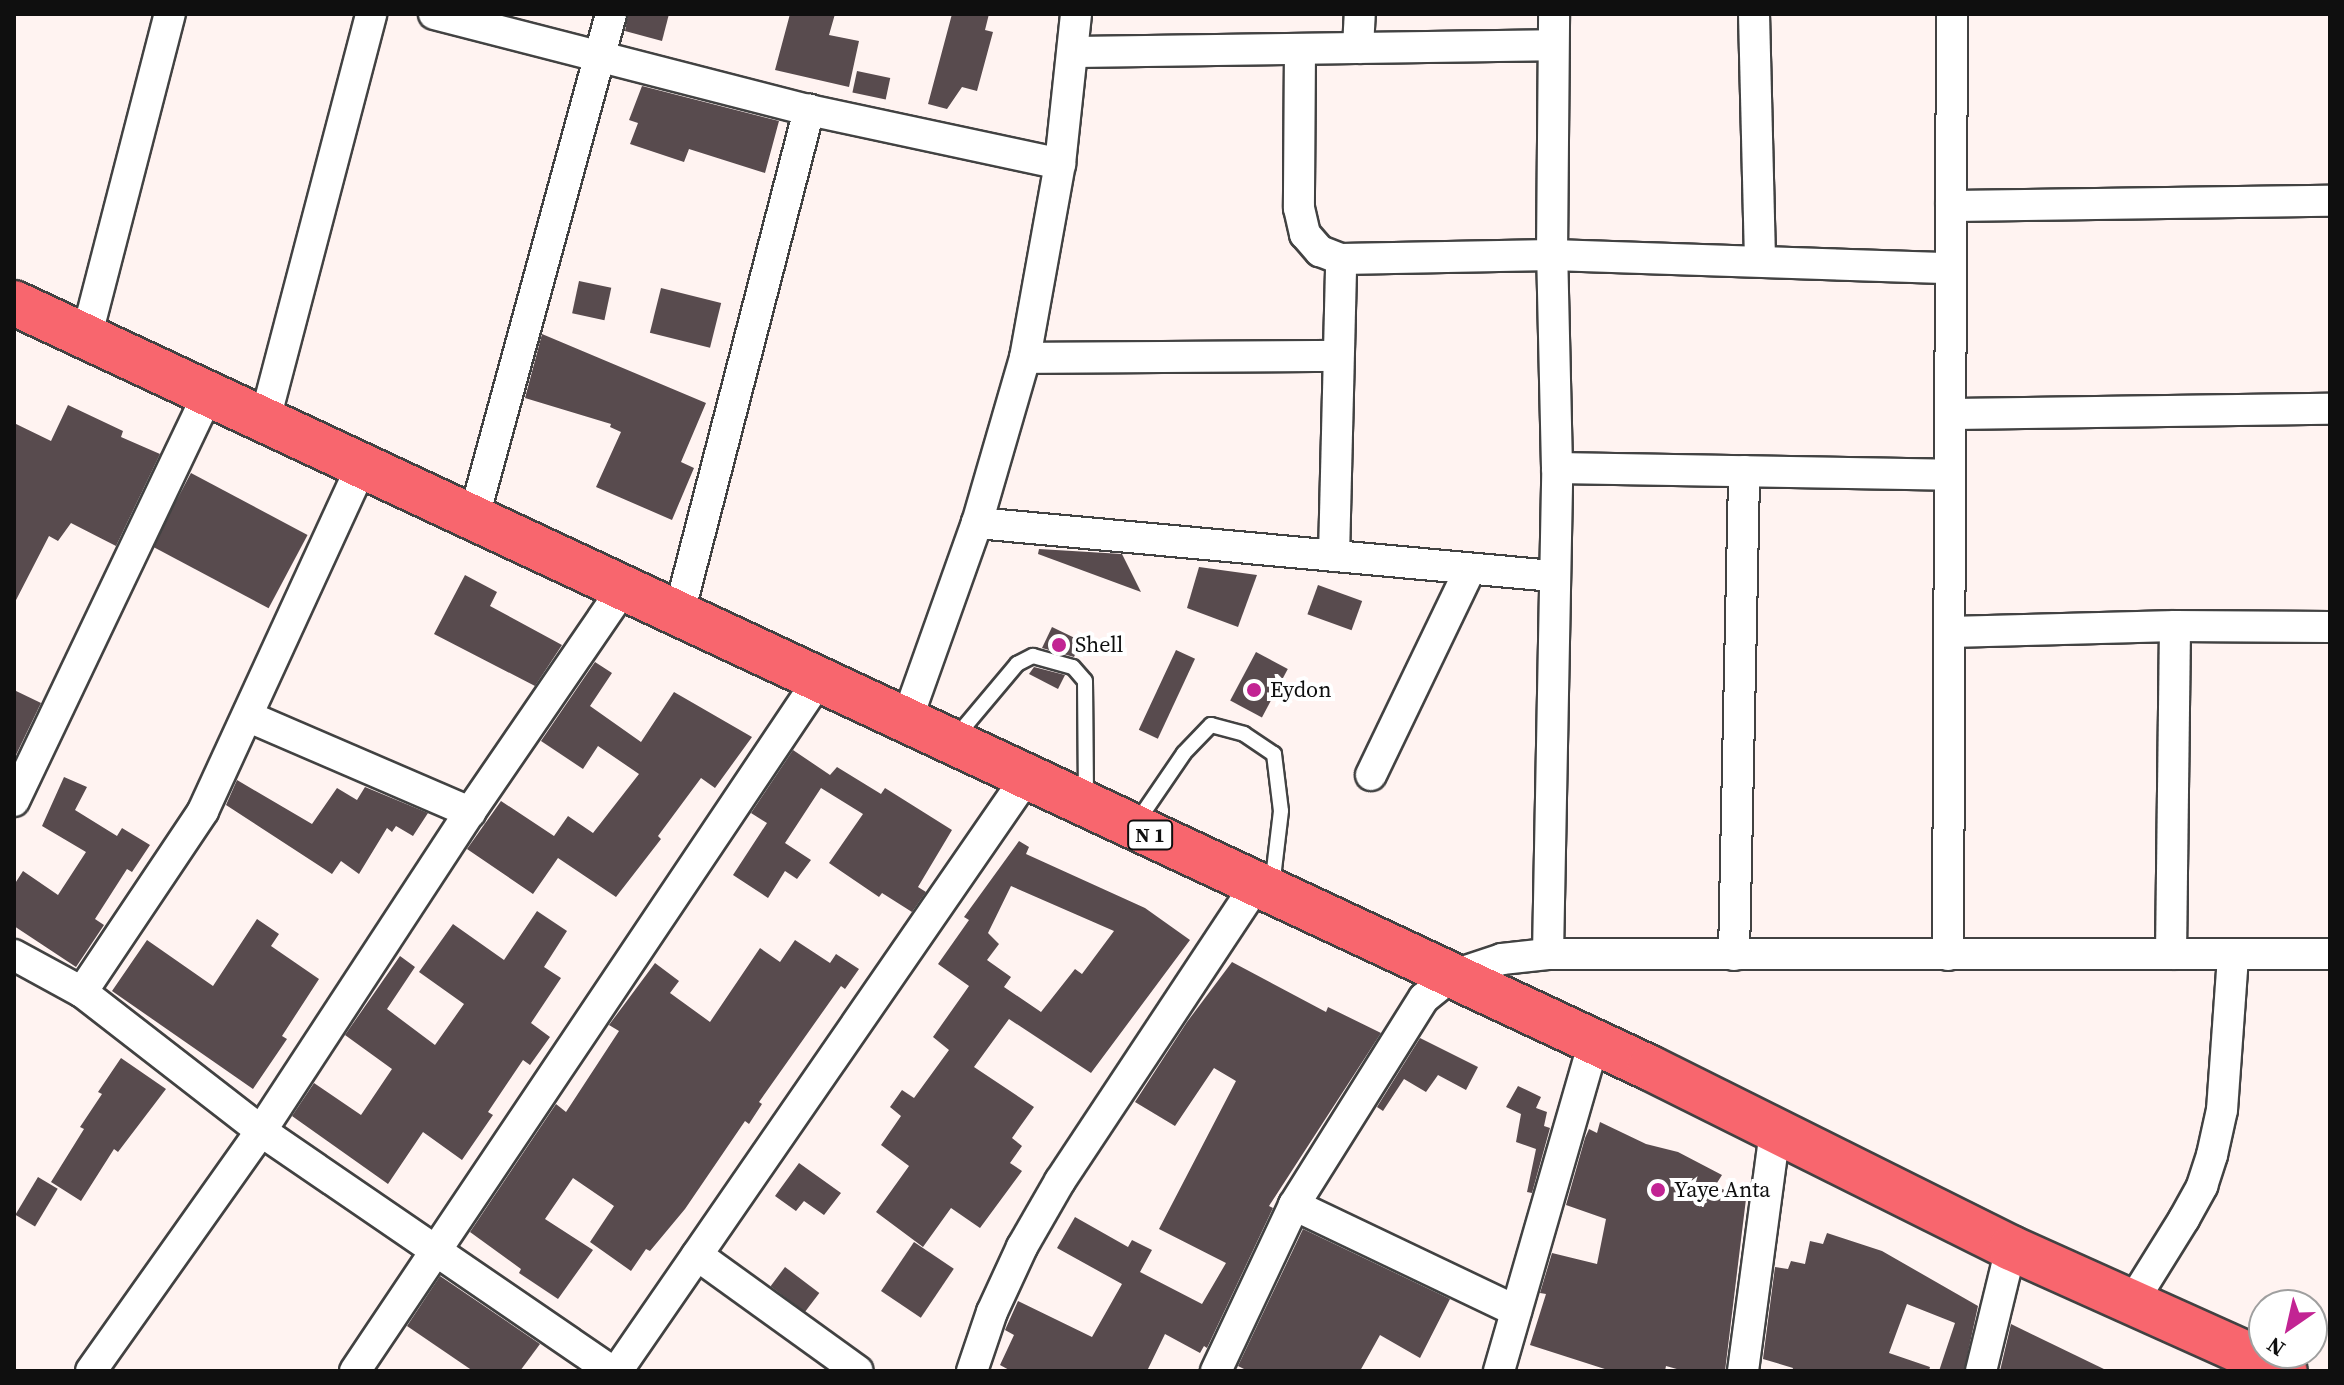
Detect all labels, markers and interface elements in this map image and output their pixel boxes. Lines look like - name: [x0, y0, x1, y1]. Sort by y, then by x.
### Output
- place label: Shell: [1075, 632, 1123, 658]
- marker: Shell: [1050, 636, 1068, 654]
- place label: Eydon: [1270, 677, 1332, 703]
- marker: Eydon: [1245, 681, 1263, 699]
- road number: N 1: [1126, 819, 1174, 851]
- place label: Yaye Anta: [1674, 1177, 1770, 1203]
- marker: Yaye Anta: [1649, 1181, 1667, 1199]
- north arrow: [2248, 1289, 2328, 1369]
- text: N: [2261, 1330, 2291, 1364]

